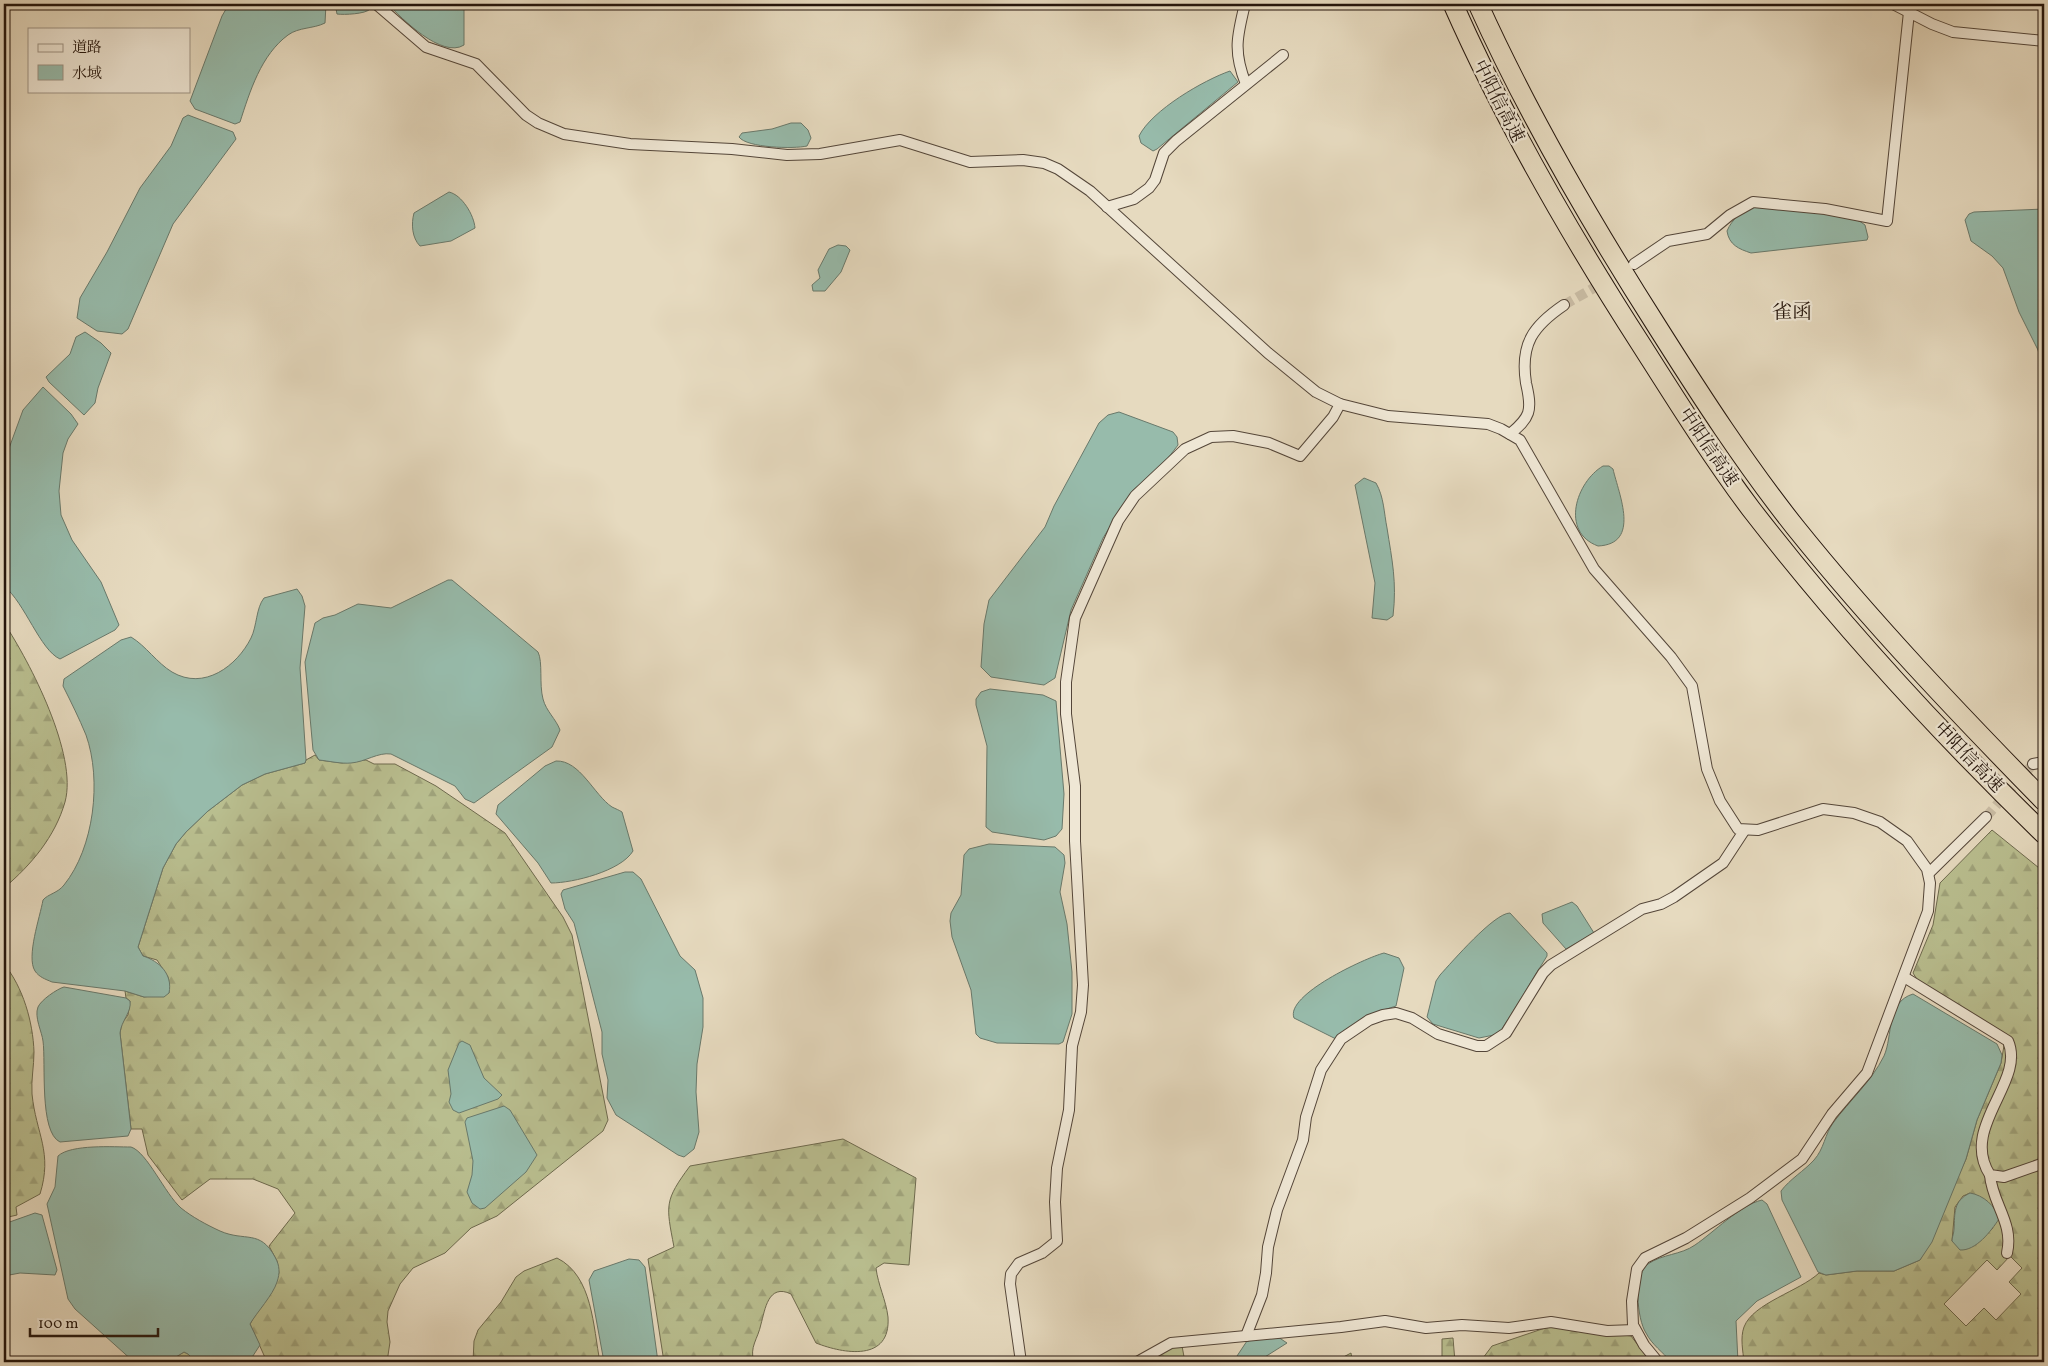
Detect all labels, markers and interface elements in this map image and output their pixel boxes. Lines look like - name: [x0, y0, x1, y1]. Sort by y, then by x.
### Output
- legend: [28, 28, 190, 92]
- text: 道路: [72, 38, 102, 59]
- street label: 中阳信高速: [1466, 56, 1529, 147]
- text: 水域: [72, 64, 102, 85]
- district label: 雀函: [1772, 299, 1812, 327]
- street label: 中阳信高速: [1672, 404, 1743, 492]
- street label: 中阳信高速: [1928, 717, 2008, 799]
- scale bar: [30, 1306, 158, 1338]
- text: 100 m: [38, 1314, 78, 1335]

